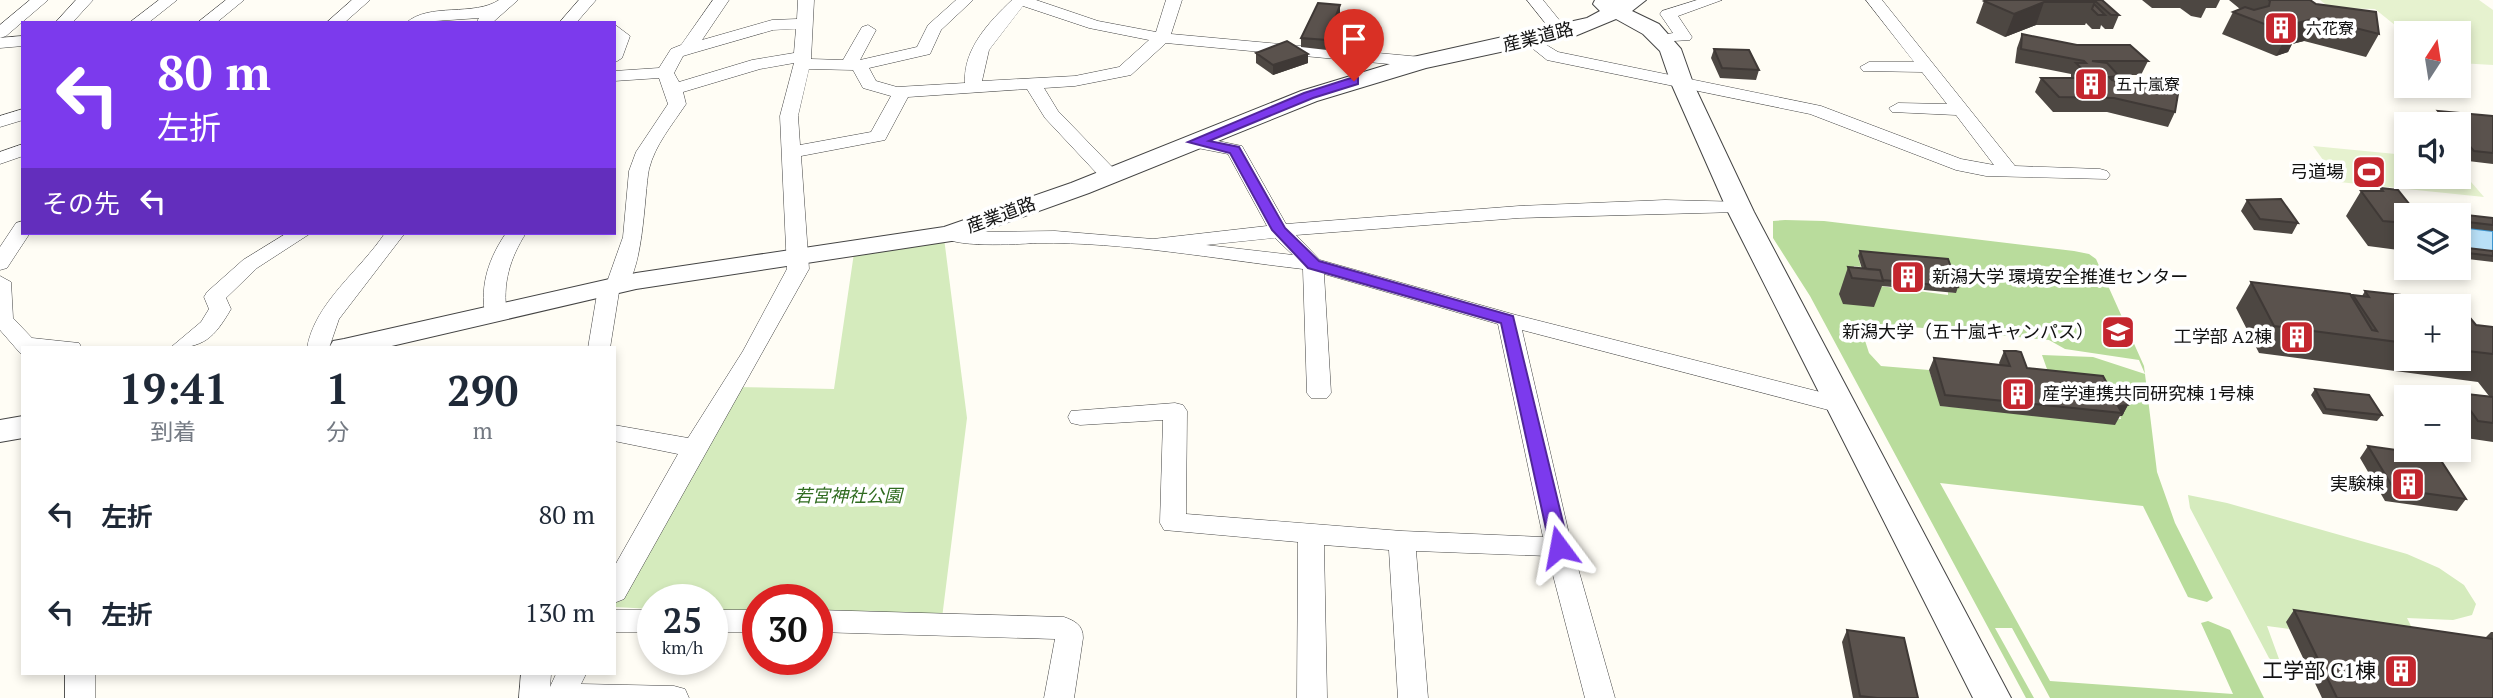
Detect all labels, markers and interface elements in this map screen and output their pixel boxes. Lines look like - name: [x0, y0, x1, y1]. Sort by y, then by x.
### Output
- pin: [1324, 9, 1384, 81]
- building icon: 六花寮: [2262, 9, 2300, 47]
- street label: 産業道路: [1500, 16, 1576, 56]
- place label: 六花寮: [2306, 17, 2354, 39]
- icon: arrive: [1335, 20, 1373, 58]
- north arrow: [2394, 21, 2471, 98]
- map controls: [2394, 21, 2471, 462]
- text: 80 m: [157, 39, 271, 104]
- icon: left: [42, 49, 133, 140]
- building icon: 五十嵐寮: [2072, 65, 2110, 103]
- place label: 五十嵐寮: [2116, 73, 2180, 95]
- text: 左折: [157, 106, 221, 148]
- button: sound: [2394, 112, 2471, 189]
- sports icon: 弓道場: [2350, 153, 2388, 191]
- place label: 弓道場: [2290, 159, 2344, 183]
- icon: left: [134, 182, 172, 220]
- text: その先: [42, 186, 120, 220]
- street label: 産業道路: [963, 190, 1039, 238]
- button: layers: [2394, 203, 2471, 280]
- building icon: 新潟大学 環境安全推進センター: [1889, 258, 1927, 296]
- place label: 新潟大学 環境安全推進センター: [1932, 264, 2188, 288]
- button: +: [2394, 294, 2471, 371]
- school or university icon: 新潟大学（五十嵐キャンパス）: [2099, 313, 2137, 351]
- building icon: 工学部 A2棟: [2278, 318, 2316, 356]
- place label: 新潟大学（五十嵐キャンパス）: [1842, 319, 2094, 343]
- place label: 工学部 A2棟: [2174, 324, 2272, 348]
- text: 19:41: [119, 360, 228, 416]
- text: 1: [326, 360, 349, 416]
- text: 290: [447, 362, 518, 418]
- building icon: 産学連携共同研究棟 1号棟: [1999, 375, 2037, 413]
- place label: 産学連携共同研究棟 1号棟: [2042, 381, 2254, 405]
- button: −: [2394, 385, 2471, 462]
- text: m: [473, 415, 493, 446]
- text: 到着: [150, 416, 196, 447]
- text: 分: [326, 416, 349, 447]
- building icon: 実験棟: [2389, 465, 2427, 503]
- place label: 実験棟: [2330, 471, 2384, 495]
- park label: 若宮神社公園: [794, 483, 905, 507]
- icon: left: [42, 495, 80, 533]
- text: 80 m: [539, 497, 595, 531]
- text: 左折: [101, 499, 153, 533]
- position arrow: [1522, 510, 1596, 584]
- speed limit sign: 30: [742, 584, 833, 675]
- icon: left: [42, 593, 80, 631]
- text: 130 m: [525, 595, 595, 629]
- text: 左折: [101, 597, 153, 631]
- text: 25: [663, 597, 702, 643]
- text: km/h: [662, 635, 703, 659]
- building icon: 工学部 C1棟: [2382, 652, 2420, 690]
- place label: 工学部 C1棟: [2262, 656, 2376, 684]

